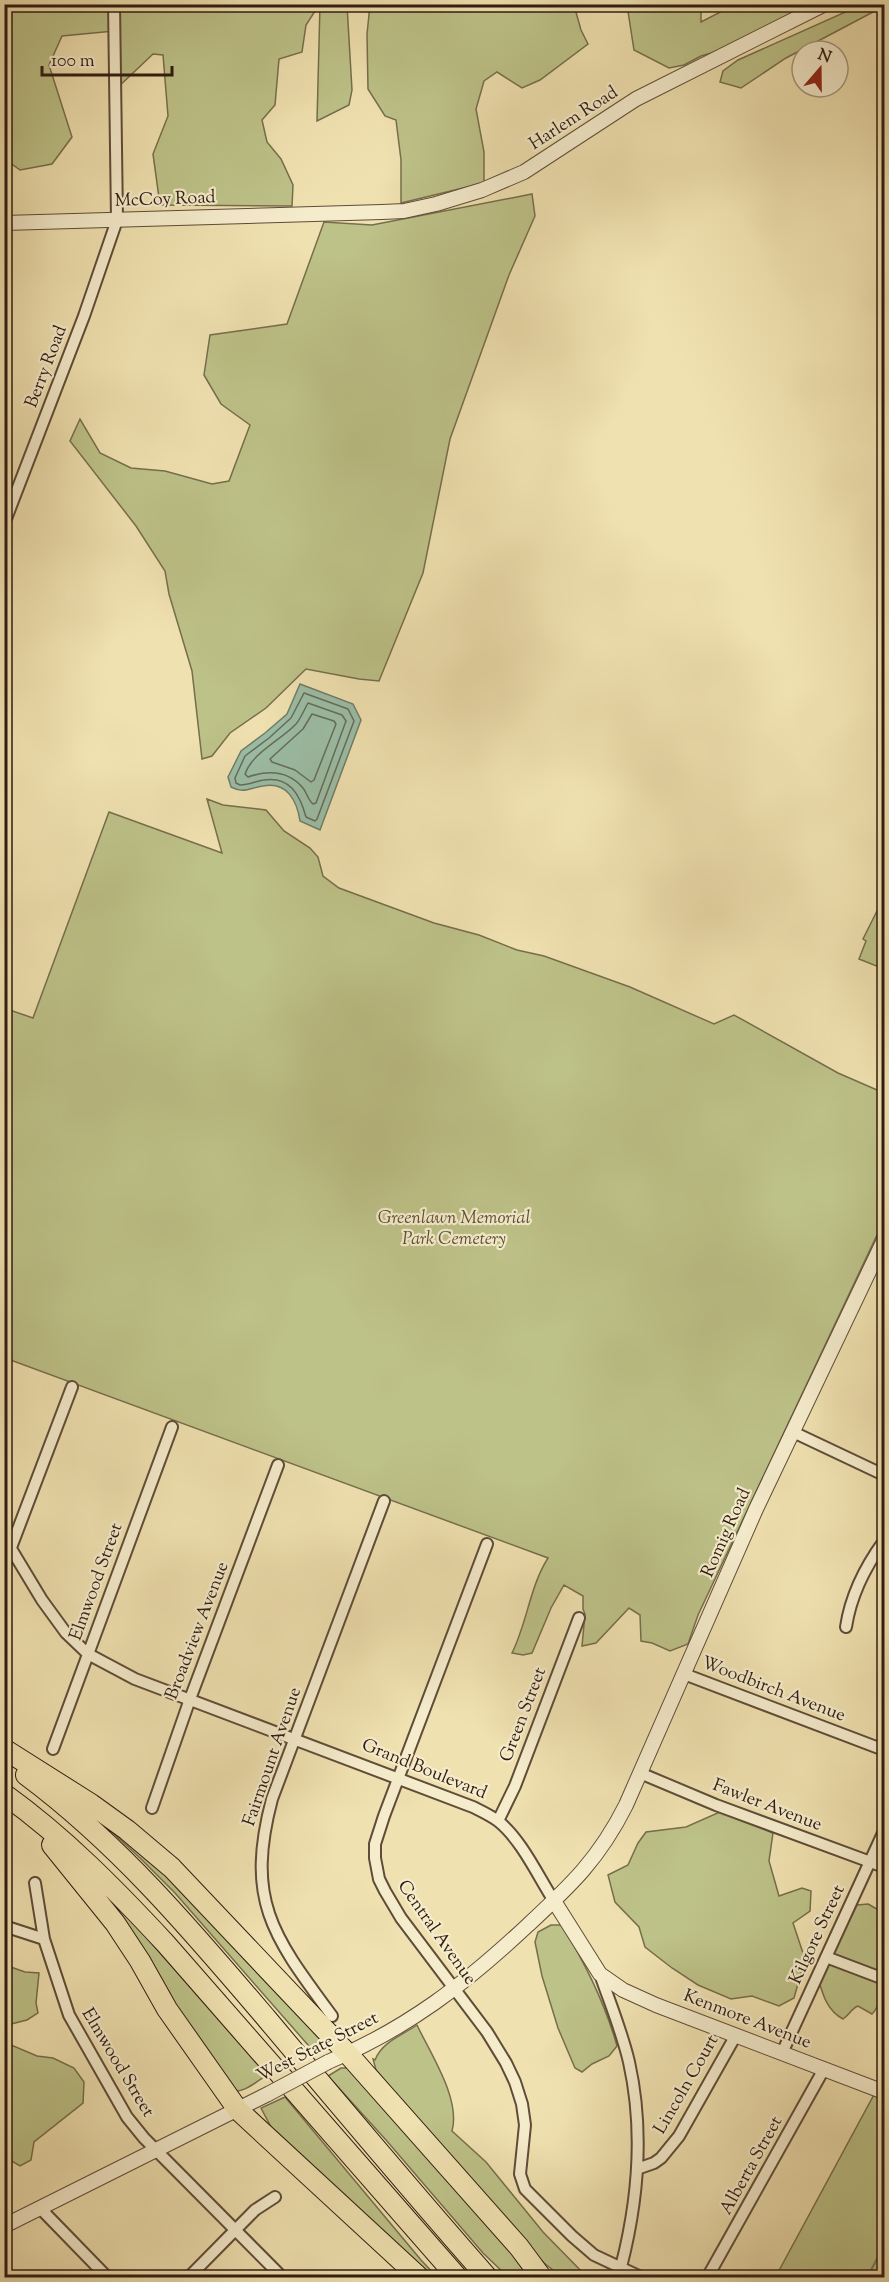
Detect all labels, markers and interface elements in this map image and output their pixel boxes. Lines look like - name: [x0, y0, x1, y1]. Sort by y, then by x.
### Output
- scale bar: [42, 39, 172, 77]
- north arrow: [790, 39, 850, 99]
- text: N: [814, 44, 834, 70]
- text: 100 m: [51, 49, 95, 75]
- street label: Harlem Road: [524, 80, 624, 158]
- street label: McCoy Road: [114, 185, 216, 215]
- street label: Berry Road: [19, 322, 75, 412]
- park label: Greenlawn Memorial Park Cemetery: [378, 1206, 531, 1253]
- street label: Romig Road: [696, 1484, 758, 1582]
- street label: Elmwood Street: [64, 1520, 130, 1644]
- street label: Broadview Avenue: [160, 1558, 236, 1704]
- street label: Woodbirch Avenue: [697, 1651, 849, 1729]
- street label: Green Street: [494, 1664, 554, 1766]
- street label: Fairmount Avenue: [237, 1684, 309, 1830]
- street label: Grand Boulevard: [357, 1733, 491, 1807]
- street label: Fawler Avenue: [709, 1773, 825, 1839]
- street label: Central Avenue: [390, 1875, 482, 1991]
- street label: Kilgore Street: [784, 1881, 852, 1989]
- street label: Kenmore Avenue: [679, 1984, 815, 2056]
- street label: Elmwood Street: [74, 2003, 160, 2123]
- street label: West State Street: [253, 2006, 383, 2090]
- street label: Lincoln Court: [648, 2030, 726, 2140]
- street label: Alberta Street: [714, 2112, 790, 2220]

